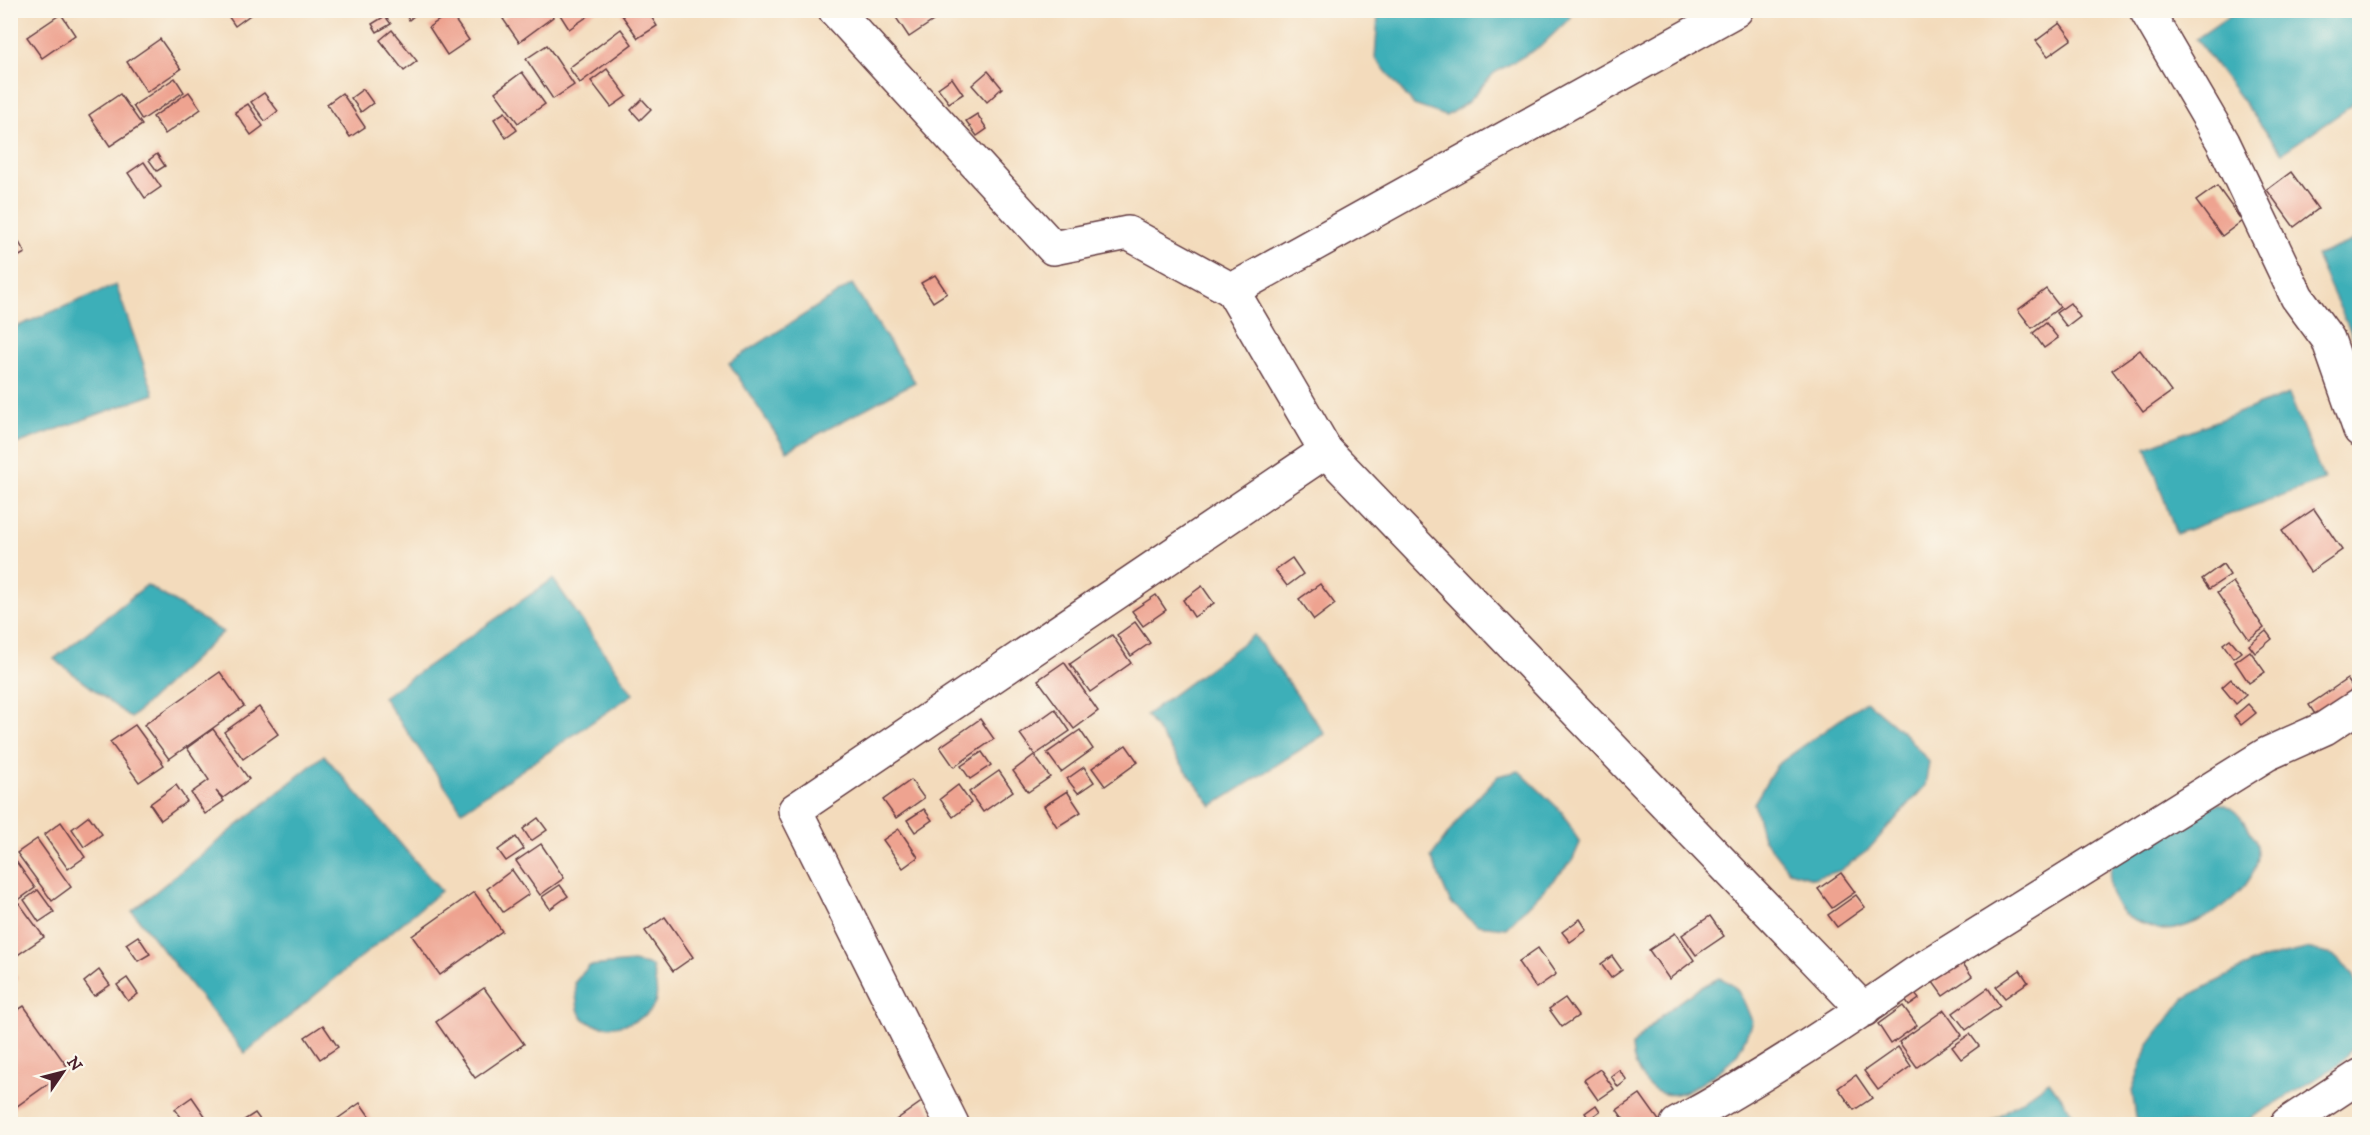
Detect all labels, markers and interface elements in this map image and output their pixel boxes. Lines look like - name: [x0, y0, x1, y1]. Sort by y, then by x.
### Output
- north arrow: [33, 1042, 93, 1102]
- text: N: [63, 1053, 86, 1075]

